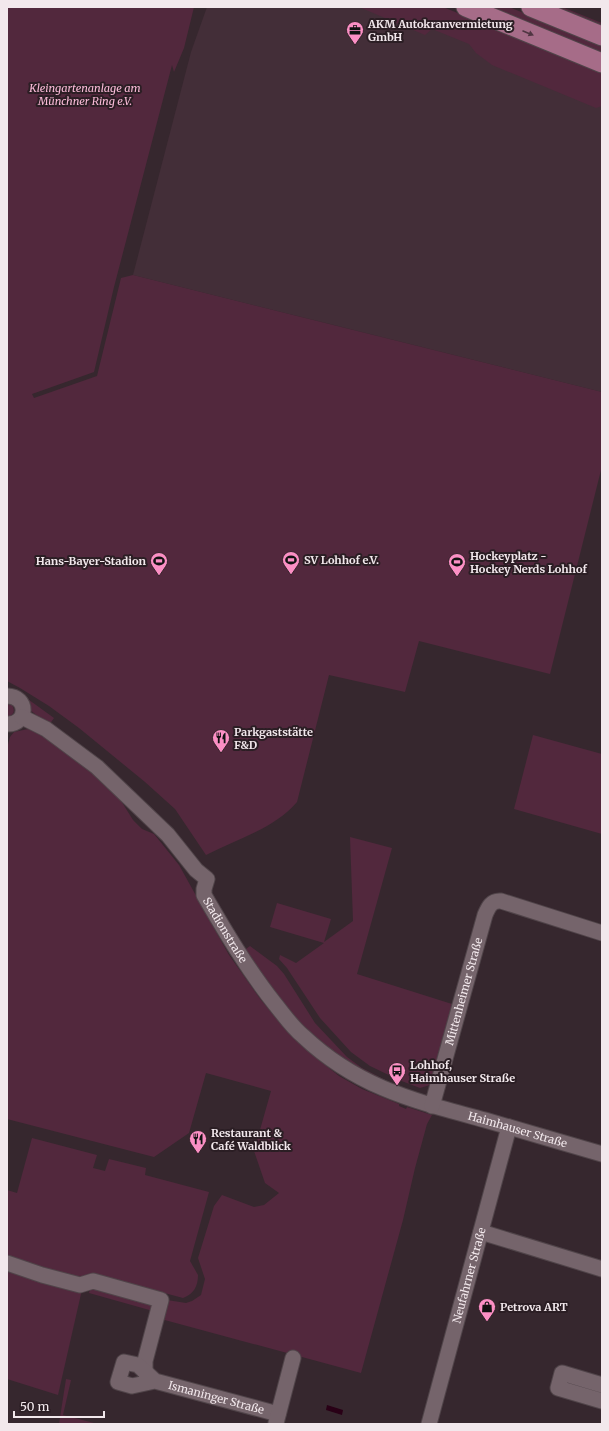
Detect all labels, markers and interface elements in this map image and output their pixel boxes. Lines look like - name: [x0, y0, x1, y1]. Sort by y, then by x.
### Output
- place label: AKM Autokranvermietung GmbH: [367, 17, 513, 44]
- office icon: AKM Autokranvermietung GmbH: [345, 20, 365, 45]
- one-way arrow: [523, 30, 535, 36]
- park label: Kleingartenanlage am Münchner Ring e.V.: [28, 81, 141, 108]
- place label: Hockeyplatz - Hockey Nerds Lohhof: [470, 549, 587, 576]
- sports icon: SV Lohhof e.V.: [281, 550, 301, 575]
- sports icon: Hans-Bayer-Stadion: [149, 551, 169, 576]
- sports icon: Hockeyplatz - Hockey Nerds Lohhof: [447, 552, 467, 577]
- place label: SV Lohhof e.V.: [304, 553, 379, 567]
- place label: Hans-Bayer-Stadion: [36, 554, 147, 568]
- place label: Parkgaststätte F&D: [234, 725, 313, 752]
- restaurant icon: Parkgaststätte F&D: [211, 728, 231, 753]
- street label: Stadionstraße: [200, 895, 250, 966]
- street label: Mittenheimer Straße: [442, 936, 485, 1047]
- place label: Lohhof, Haimhauser Straße: [410, 1058, 515, 1085]
- bus stop icon: Lohhof, Haimhauser Straße: [387, 1061, 407, 1086]
- street label: Haimhauser Straße: [466, 1109, 569, 1151]
- place label: Restaurant & Café Waldblick: [211, 1126, 292, 1153]
- restaurant icon: Restaurant & Café Waldblick: [188, 1129, 208, 1154]
- street label: Neufahrner Straße: [449, 1226, 489, 1325]
- shop icon: Petrova ART: [477, 1297, 497, 1322]
- place label: Petrova ART: [500, 1300, 568, 1314]
- street label: Ismaninger Straße: [167, 1378, 266, 1417]
- scale bar: [14, 1393, 104, 1419]
- text: 50 m: [20, 1399, 49, 1414]

